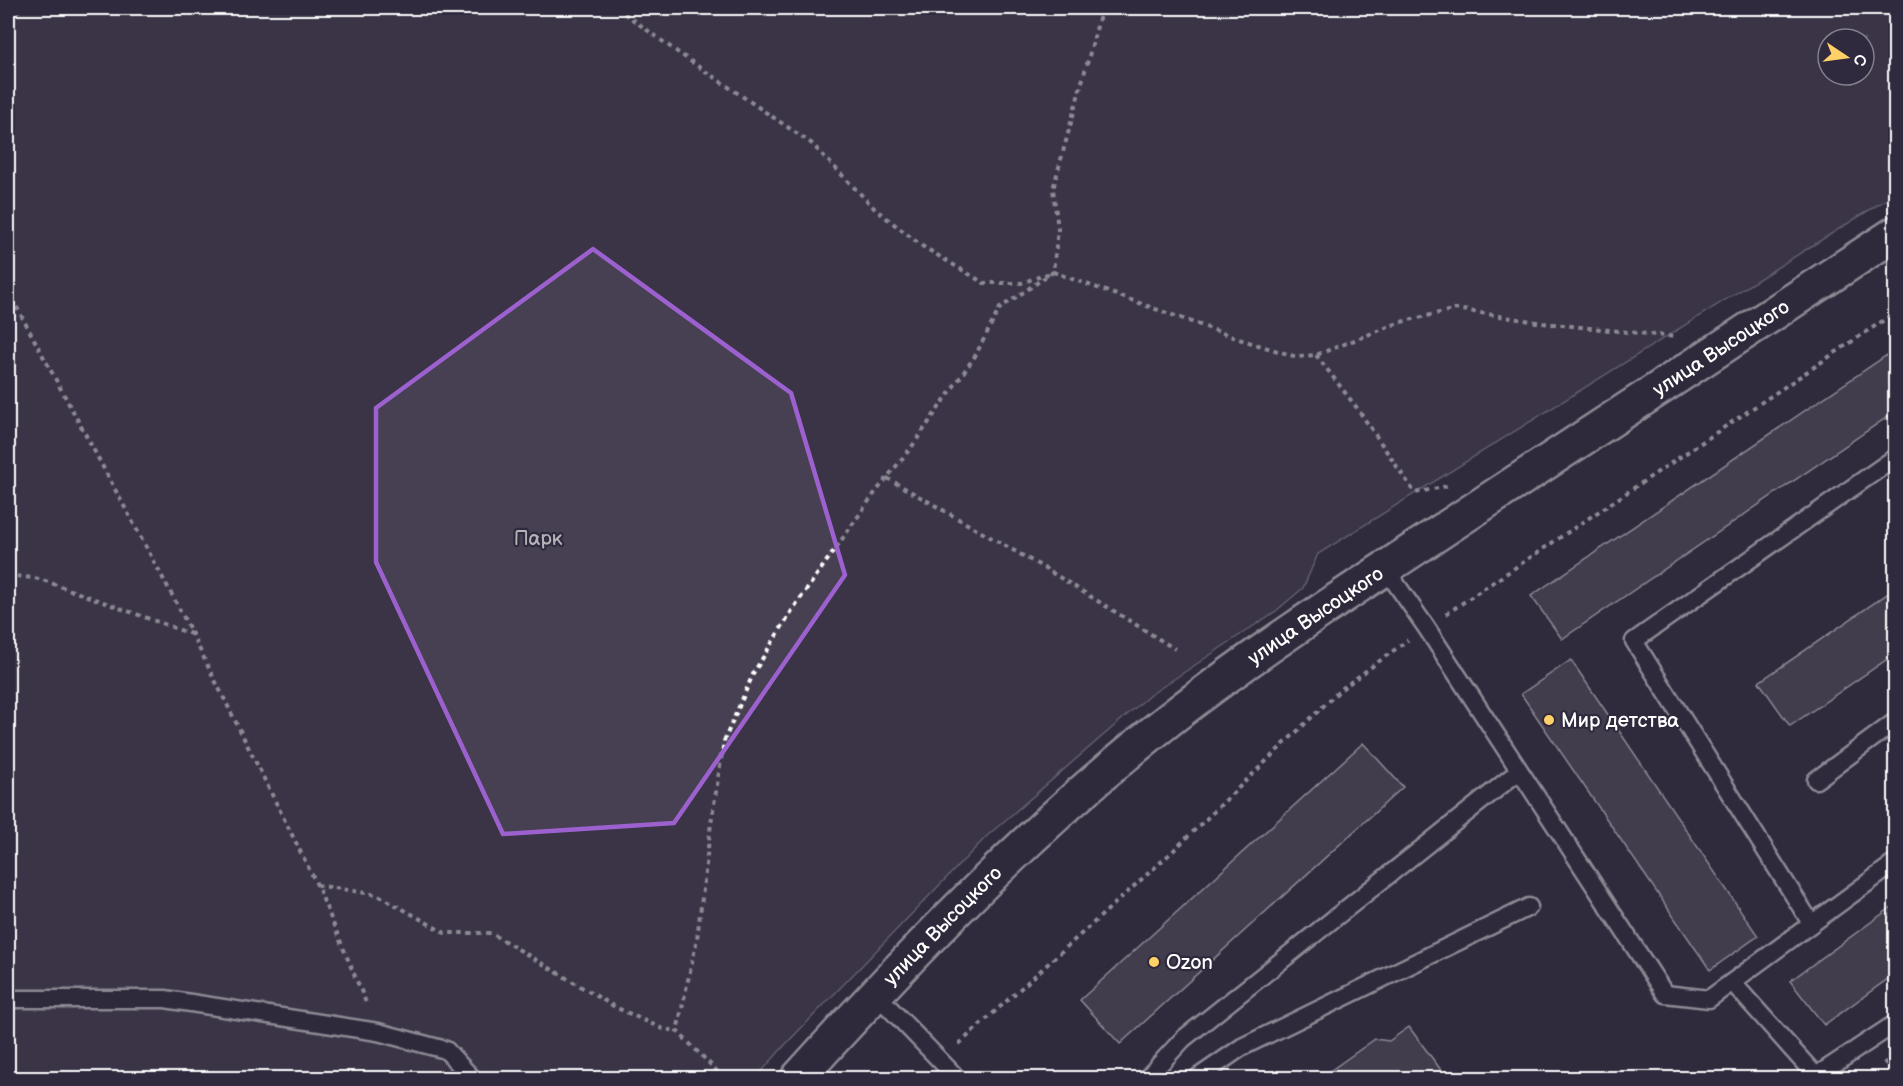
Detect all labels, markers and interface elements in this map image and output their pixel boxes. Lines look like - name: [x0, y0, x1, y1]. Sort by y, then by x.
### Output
- north arrow: [1816, 27, 1876, 87]
- text: С: [1849, 52, 1870, 68]
- street label: улица Высоцкого: [1648, 295, 1794, 402]
- park label: Парк: [514, 527, 563, 551]
- street label: улица Высоцкого: [1243, 562, 1388, 671]
- place label: Мир детства: [1561, 709, 1679, 733]
- marker: Мир детства: [1542, 713, 1556, 727]
- street label: улица Высоцкого: [879, 861, 1007, 991]
- place label: Ozon: [1166, 951, 1213, 975]
- marker: Ozon: [1147, 955, 1161, 969]

